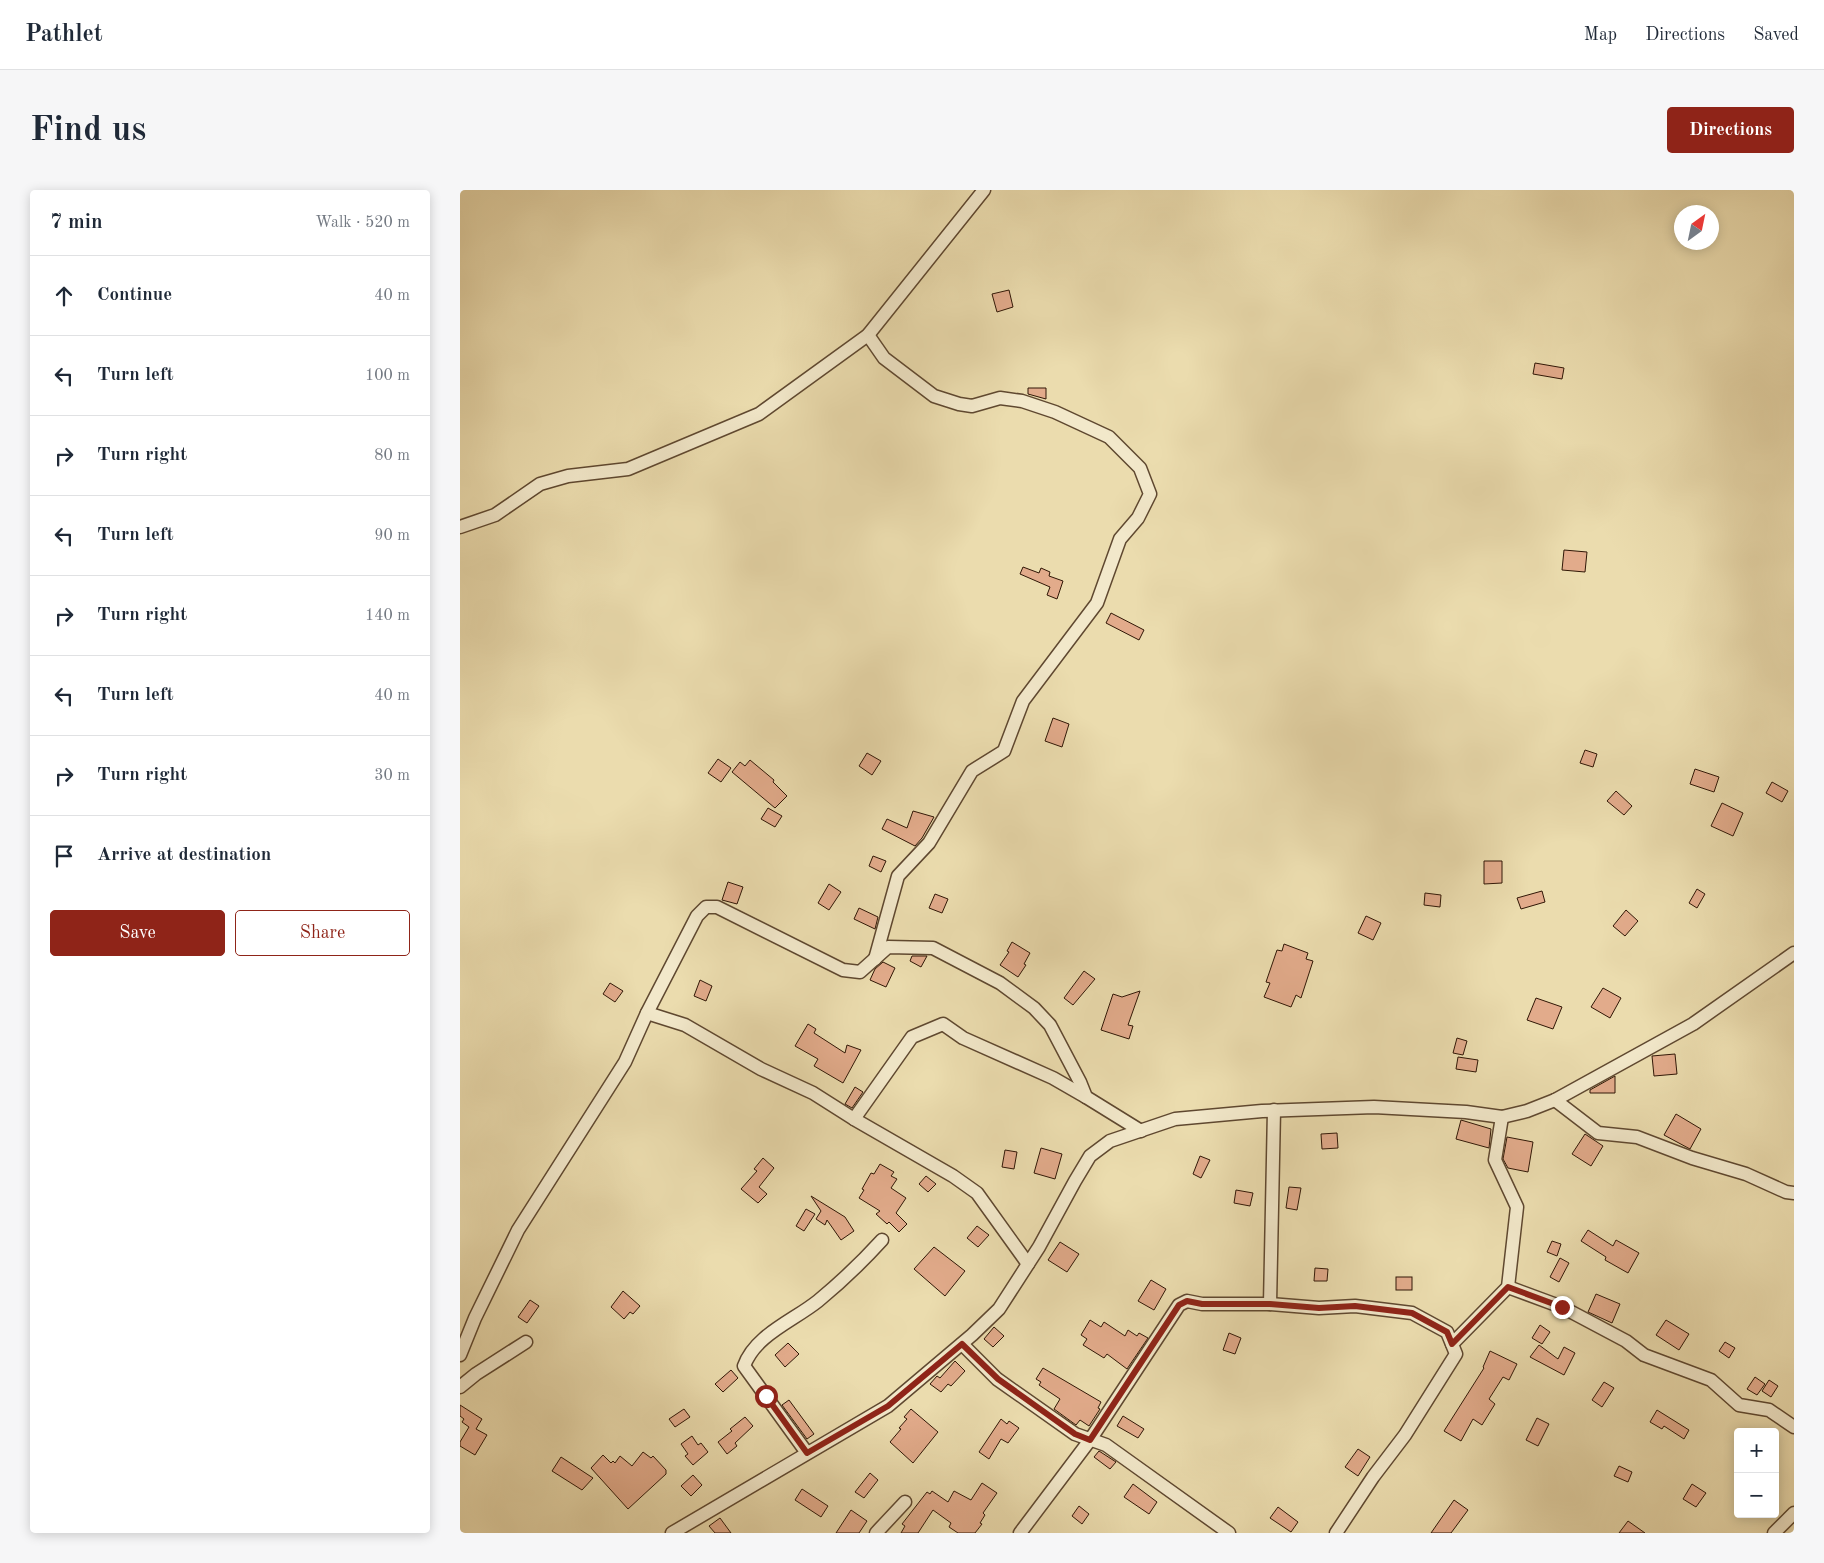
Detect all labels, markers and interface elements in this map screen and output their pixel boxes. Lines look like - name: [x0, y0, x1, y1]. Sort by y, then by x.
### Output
- text: Pathlet: [25, 23, 103, 47]
- text: Map: [1584, 26, 1617, 44]
- text: Directions: [1645, 26, 1725, 44]
- text: Saved: [1753, 26, 1799, 44]
- button: Directions: [1667, 107, 1794, 153]
- text: Find us: [30, 113, 146, 148]
- north arrow: [1674, 205, 1719, 250]
- text: 7 min: [50, 212, 103, 233]
- text: Walk · 520 m: [315, 215, 410, 231]
- icon: ahead: [50, 282, 78, 310]
- text: Continue: [97, 286, 172, 305]
- text: 40 m: [374, 288, 410, 304]
- icon: left: [50, 362, 78, 390]
- text: Turn left: [97, 366, 174, 385]
- text: 100 m: [365, 368, 410, 384]
- icon: right: [50, 442, 78, 470]
- text: Turn right: [97, 446, 187, 465]
- text: 80 m: [374, 448, 410, 464]
- icon: left: [50, 522, 78, 550]
- text: Turn left: [97, 526, 174, 545]
- text: 90 m: [374, 528, 410, 544]
- icon: right: [50, 602, 78, 630]
- text: Turn right: [97, 606, 187, 625]
- text: 140 m: [365, 608, 410, 624]
- icon: left: [50, 682, 78, 710]
- text: Turn left: [97, 686, 174, 705]
- text: 40 m: [374, 688, 410, 704]
- icon: right: [50, 762, 78, 790]
- text: Turn right: [97, 766, 187, 785]
- text: 30 m: [374, 768, 410, 784]
- icon: arrive: [50, 842, 78, 870]
- text: Arrive at destination: [97, 846, 271, 865]
- button: Save: [50, 910, 225, 956]
- button: Share: [235, 910, 410, 956]
- route end: [1551, 1296, 1574, 1319]
- route start: [755, 1385, 778, 1408]
- map controls: [1734, 1428, 1779, 1518]
- button: +: [1734, 1428, 1779, 1473]
- button: −: [1734, 1473, 1779, 1518]

